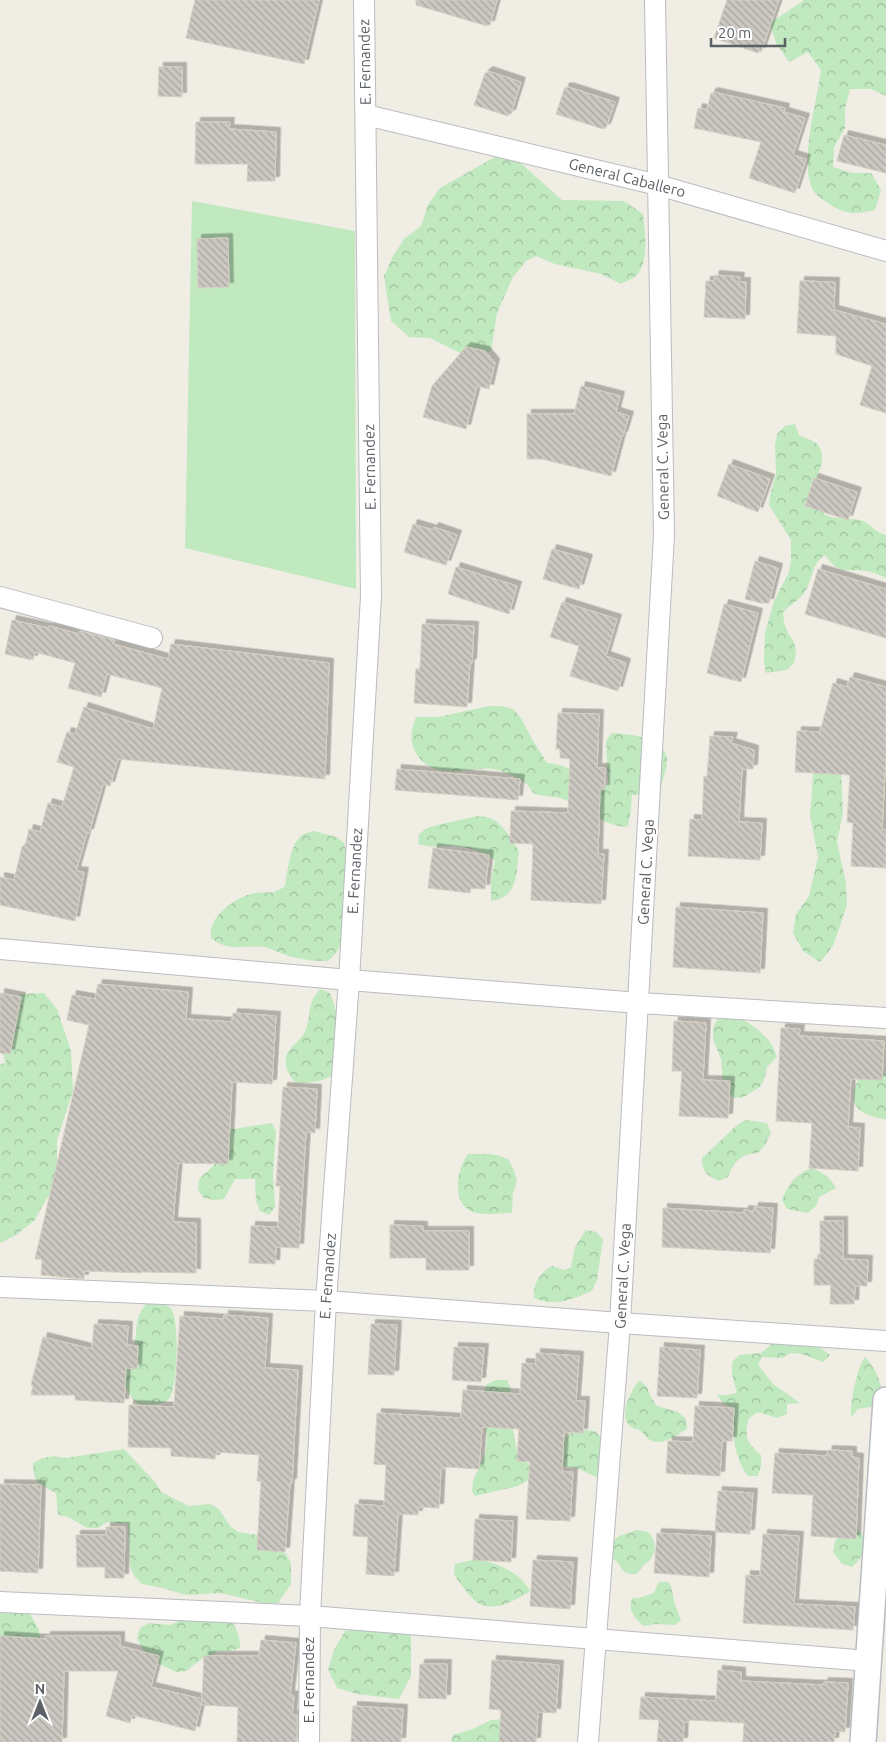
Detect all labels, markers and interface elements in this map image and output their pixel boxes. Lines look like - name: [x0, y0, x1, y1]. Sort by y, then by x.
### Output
- scale bar: [711, 15, 785, 47]
- street label: E. Fernandez: [355, 19, 374, 105]
- text: 20 m: [718, 24, 751, 41]
- street label: General Caballero: [567, 155, 687, 200]
- street label: General C. Vega: [653, 414, 672, 520]
- street label: E. Fernandez: [360, 424, 379, 510]
- street label: General C. Vega: [634, 819, 657, 925]
- street label: E. Fernandez: [344, 827, 365, 915]
- street label: General C. Vega: [611, 1223, 634, 1329]
- street label: E. Fernandez: [316, 1232, 339, 1320]
- street label: E. Fernandez: [300, 1637, 317, 1723]
- north arrow: [15, 1677, 65, 1727]
- text: N: [35, 1681, 45, 1697]

